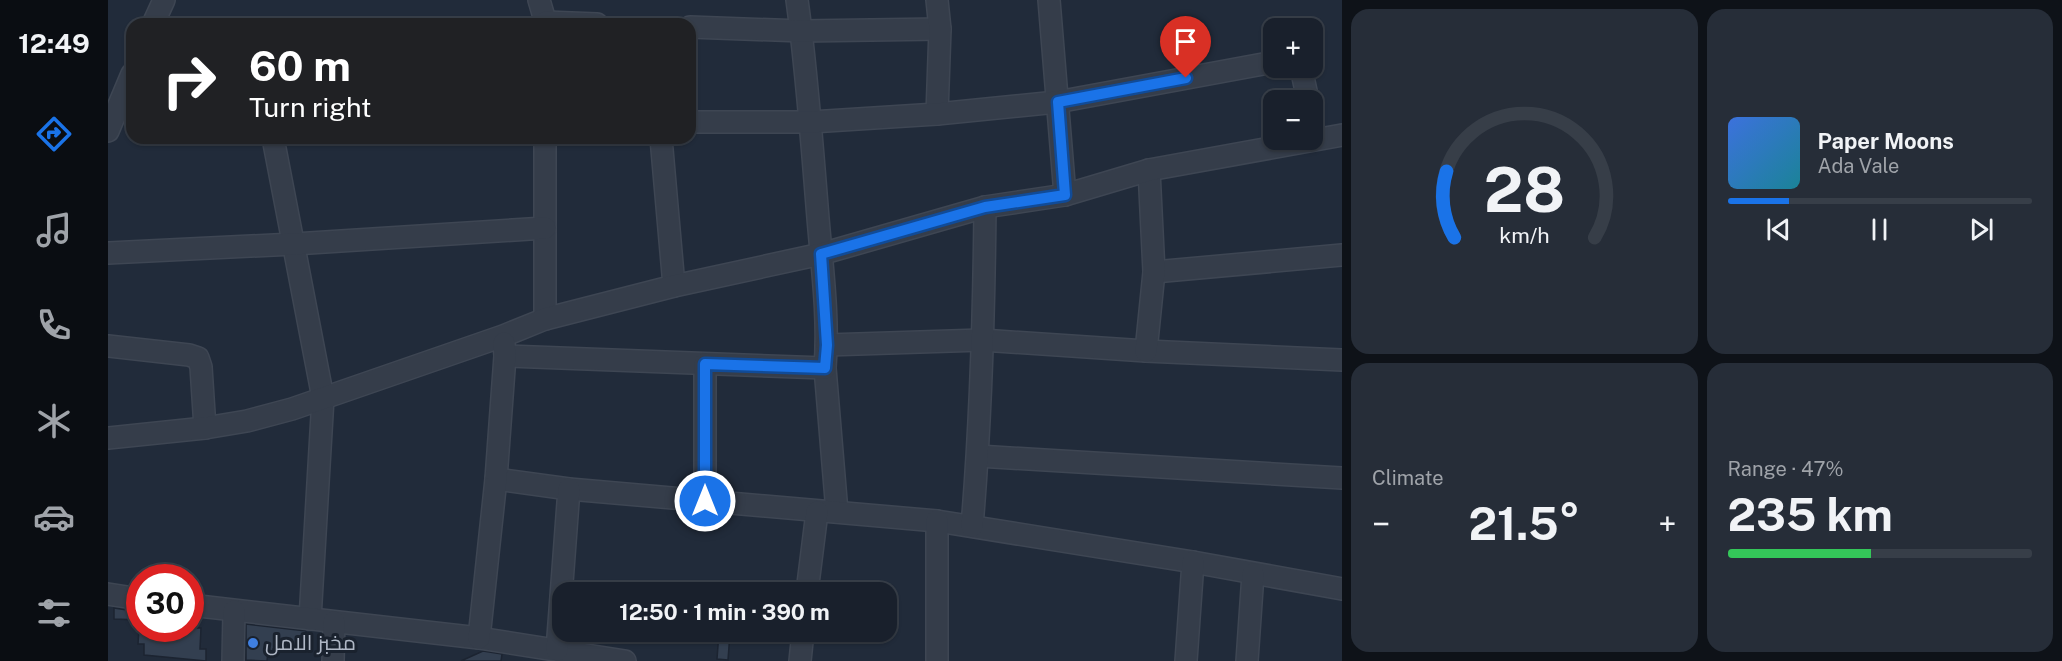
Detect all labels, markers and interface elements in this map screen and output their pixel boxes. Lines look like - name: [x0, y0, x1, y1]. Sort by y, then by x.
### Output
- pin: [1160, 16, 1211, 78]
- map controls: [1263, 18, 1323, 150]
- button: +: [1263, 18, 1323, 78]
- icon: arrive: [1169, 25, 1202, 58]
- text: 12:49: [18, 27, 90, 59]
- text: 60 m: [249, 41, 351, 90]
- icon: right: [150, 42, 228, 120]
- button: −: [1263, 90, 1323, 150]
- text: Turn right: [249, 91, 372, 123]
- icon: directions: [33, 113, 75, 155]
- text: Paper Moons: [1818, 128, 1954, 154]
- text: 28: [1484, 154, 1565, 227]
- text: Ada Vale: [1818, 154, 1899, 178]
- icon: music: [33, 209, 75, 251]
- icon: previous: [1762, 213, 1795, 246]
- icon: pause: [1863, 213, 1896, 246]
- icon: next: [1965, 213, 1998, 246]
- text: km/h: [1499, 224, 1549, 249]
- icon: phone: [33, 304, 75, 346]
- icon: climate: [33, 400, 75, 442]
- text: Range · 47%: [1728, 457, 1844, 481]
- text: Climate: [1372, 466, 1444, 490]
- position arrow: [673, 469, 737, 533]
- text: 235 km: [1728, 488, 1893, 541]
- icon: car: [33, 496, 75, 538]
- text: 21.5°: [1468, 497, 1580, 550]
- text: −: [1372, 505, 1390, 543]
- text: +: [1658, 505, 1676, 543]
- speed limit sign: 30: [126, 564, 204, 642]
- icon: filters: [33, 592, 75, 634]
- text: 12:50 · 1 min · 390 m: [619, 599, 830, 625]
- place label: مخبز الامل: [265, 630, 356, 656]
- marker: مخبز الامل: [246, 636, 260, 650]

